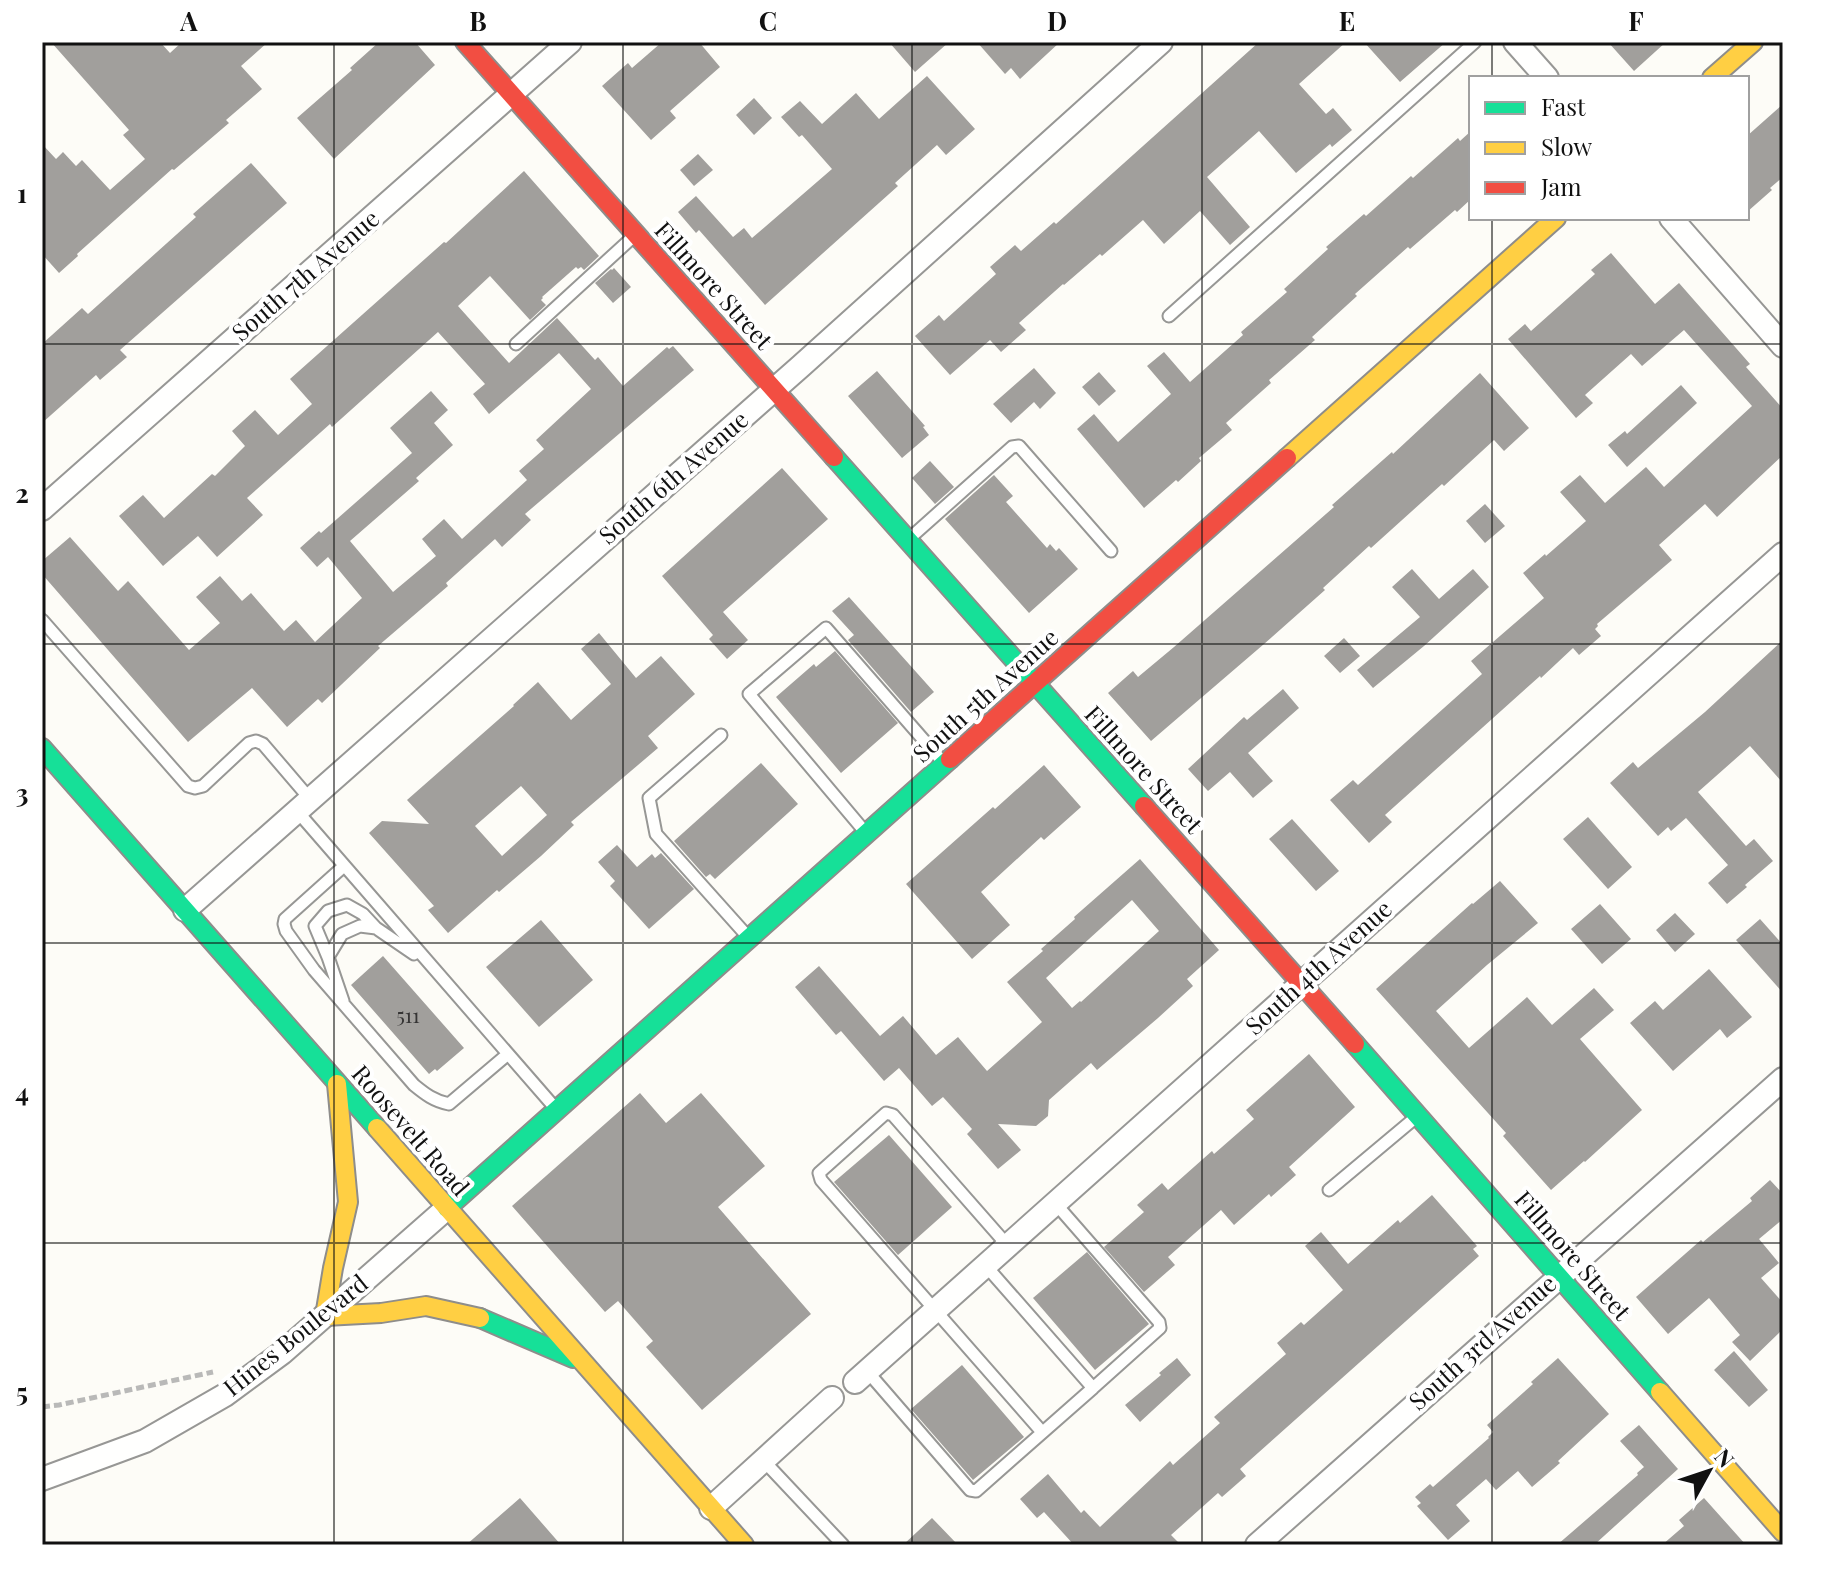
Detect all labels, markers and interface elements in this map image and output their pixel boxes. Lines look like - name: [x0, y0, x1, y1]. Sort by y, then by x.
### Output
- text: A: [179, 3, 198, 38]
- text: B: [469, 3, 487, 38]
- text: C: [759, 3, 777, 38]
- text: D: [1047, 3, 1067, 38]
- text: E: [1339, 3, 1355, 38]
- text: F: [1628, 3, 1644, 38]
- legend: [1469, 76, 1749, 220]
- text: Fast: [1541, 90, 1586, 122]
- text: Slow: [1541, 130, 1593, 162]
- text: Jam: [1540, 170, 1582, 202]
- text: 1: [17, 175, 27, 210]
- street label: South 7th Avenue: [224, 202, 385, 347]
- street label: Fillmore Street: [649, 214, 781, 356]
- street label: South 6th Avenue: [591, 403, 754, 550]
- text: 2: [15, 475, 29, 510]
- street label: South 5th Avenue: [905, 621, 1064, 768]
- street label: Fillmore Street: [1079, 698, 1211, 840]
- text: 3: [16, 775, 28, 810]
- street label: South 4th Avenue: [1237, 892, 1398, 1041]
- house number: 511: [396, 1001, 420, 1028]
- street label: Roosevelt Road: [346, 1057, 477, 1202]
- text: 4: [15, 1074, 29, 1109]
- street label: Fillmore Street: [1508, 1183, 1639, 1327]
- street label: Hines Boulevard: [216, 1266, 374, 1403]
- street label: South 3rd Avenue: [1401, 1267, 1562, 1416]
- text: 5: [16, 1374, 28, 1409]
- north arrow: [1669, 1431, 1749, 1511]
- text: N: [1708, 1442, 1742, 1473]

